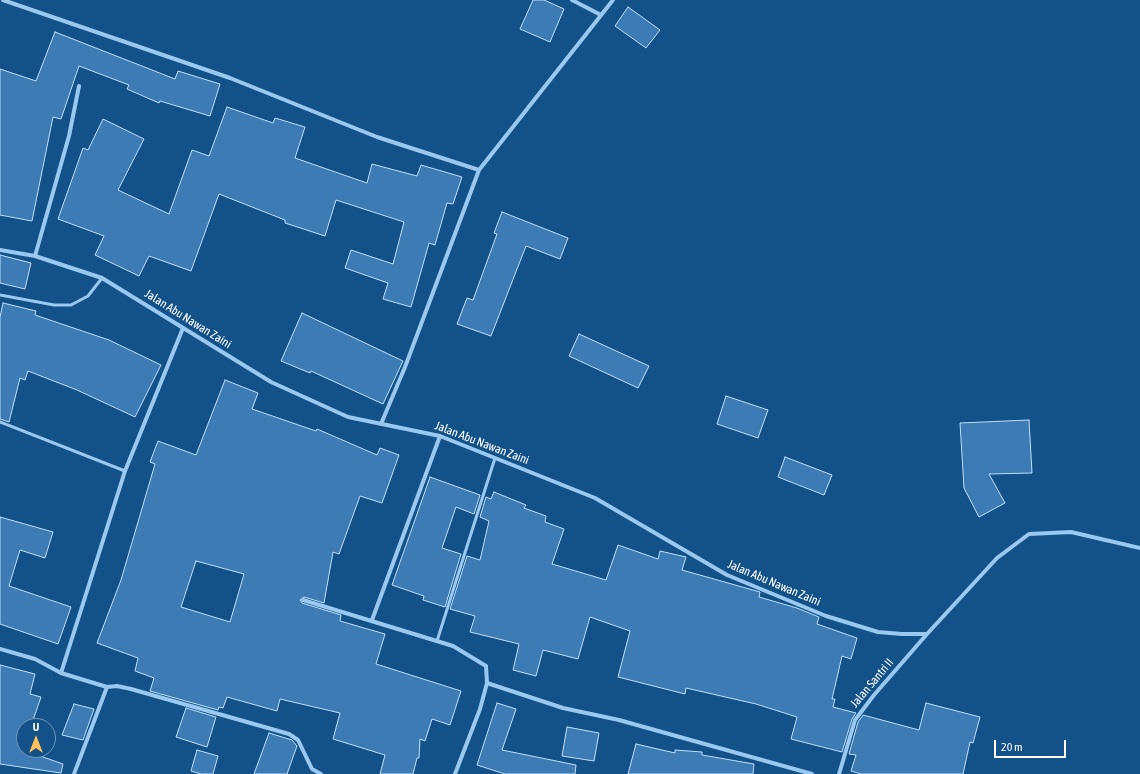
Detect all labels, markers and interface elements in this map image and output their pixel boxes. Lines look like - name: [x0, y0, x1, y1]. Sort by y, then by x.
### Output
- street label: Jalan Abu Nawan Zaini: [142, 286, 234, 352]
- street label: Jalan Abu Nawan Zaini: [433, 418, 531, 468]
- street label: Jalan Abu Nawan Zaini: [725, 557, 823, 609]
- street label: Jalan Santri II: [847, 656, 897, 710]
- north arrow: [16, 718, 56, 758]
- text: U: [33, 721, 39, 733]
- scale bar: [996, 732, 1068, 758]
- text: 20 m: [1001, 740, 1023, 754]

